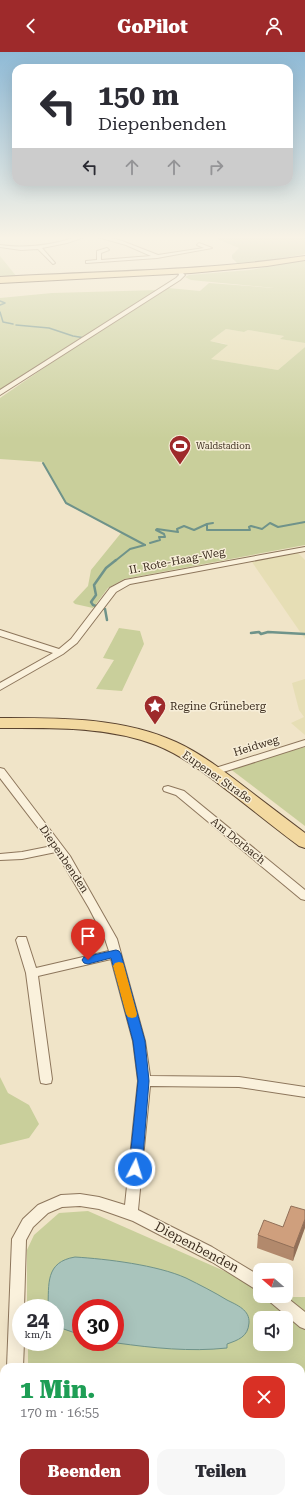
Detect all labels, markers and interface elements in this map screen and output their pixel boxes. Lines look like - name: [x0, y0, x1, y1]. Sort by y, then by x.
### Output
- icon: back: [20, 15, 42, 37]
- icon: person: [263, 15, 285, 37]
- text: GoPilot: [117, 16, 188, 37]
- text: 150 m: [98, 79, 179, 112]
- icon: left: [32, 80, 84, 132]
- text: Diepenbenden: [98, 113, 227, 134]
- icon: left: [79, 156, 101, 178]
- icon: ahead: [121, 156, 143, 178]
- icon: ahead: [163, 156, 185, 178]
- icon: right: [205, 156, 227, 178]
- sports icon: Waldstadion: [167, 433, 193, 466]
- place label: Waldstadion: [196, 441, 251, 451]
- street label: II. Rote-Haag-Weg: [128, 545, 227, 577]
- place icon: Regine Grüneberg: [142, 693, 168, 726]
- place label: Regine Grüneberg: [170, 700, 267, 713]
- street label: Heidweg: [232, 733, 281, 759]
- street label: Eupener Straße: [180, 748, 254, 806]
- street label: Am Dorbach: [208, 815, 268, 867]
- street label: Diepenbenden: [37, 823, 91, 895]
- pin: [71, 919, 105, 960]
- icon: arrive: [77, 925, 99, 947]
- position arrow: [114, 1148, 156, 1190]
- street label: Diepenbenden: [152, 1219, 242, 1276]
- north arrow: [253, 1263, 293, 1303]
- map controls: [253, 1263, 293, 1351]
- speed limit sign: 30: [72, 1299, 124, 1351]
- text: 24: [27, 1308, 49, 1332]
- button: sound: [253, 1311, 293, 1351]
- text: km/h: [25, 1329, 51, 1340]
- text: 1 Min.: [20, 1376, 95, 1404]
- button: close: [243, 1376, 285, 1418]
- text: 170 m · 16:55: [20, 1405, 99, 1420]
- button: Beenden: [20, 1449, 149, 1495]
- button: Teilen: [157, 1449, 285, 1495]

